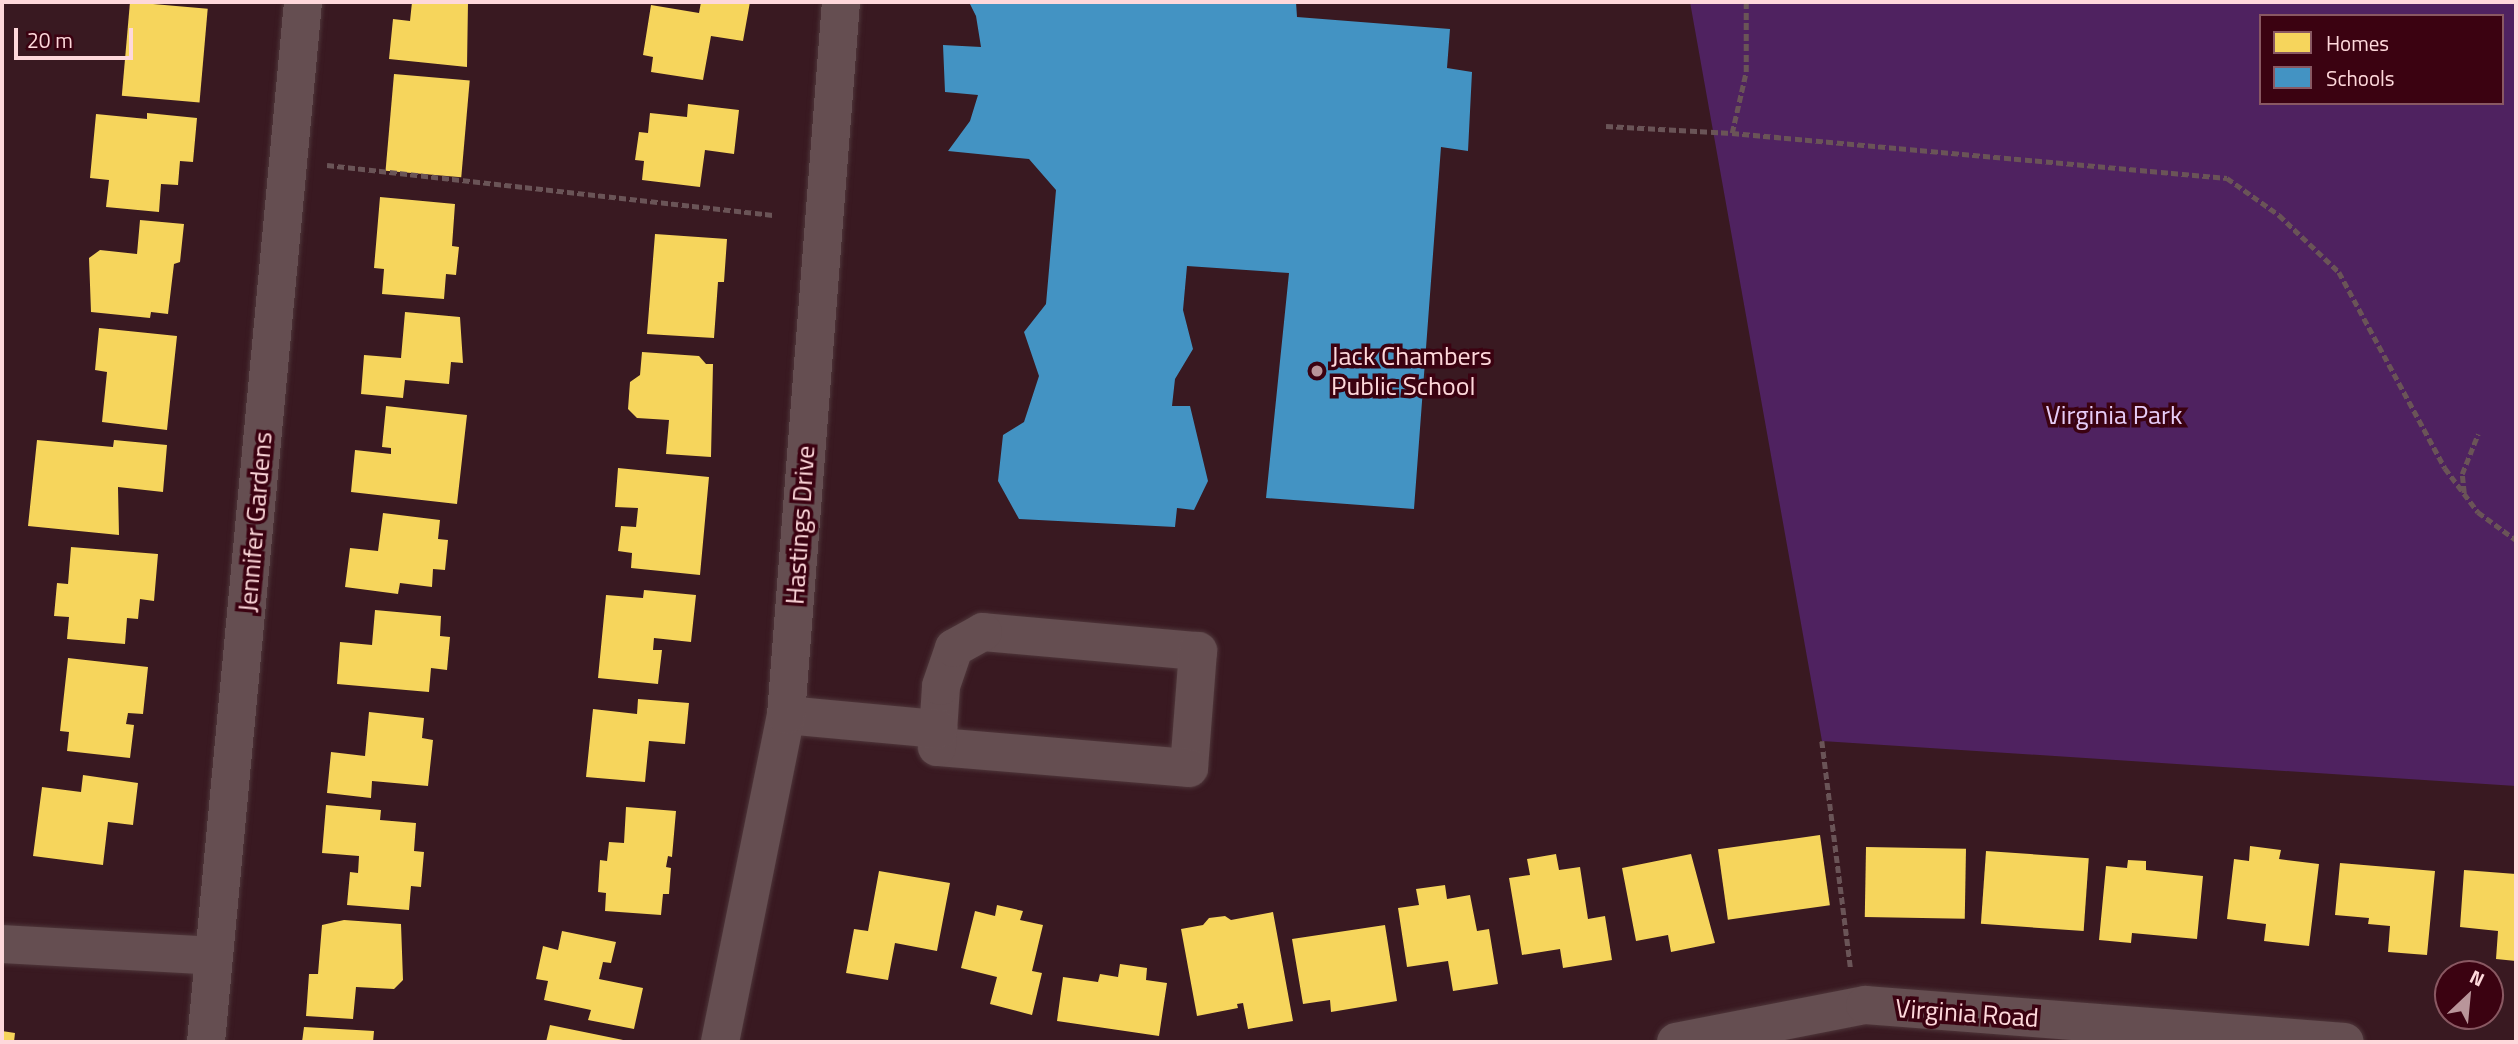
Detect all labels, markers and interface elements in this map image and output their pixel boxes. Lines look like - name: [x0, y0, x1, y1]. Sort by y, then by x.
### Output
- scale bar: [18, 14, 136, 58]
- legend: [2259, 14, 2504, 105]
- text: 20 m: [27, 24, 73, 56]
- text: Homes: [2326, 27, 2389, 59]
- text: Schools: [2326, 62, 2395, 94]
- place label: Jack Chambers Public School: [1331, 340, 1492, 402]
- marker: Jack Chambers Public School: [1309, 363, 1325, 379]
- park label: Virginia Park: [2046, 399, 2182, 431]
- street label: Jennifer Gardens: [232, 430, 278, 614]
- street label: Hastings Drive: [779, 444, 821, 606]
- north arrow: [2434, 960, 2504, 1030]
- text: N: [2465, 962, 2490, 993]
- street label: Virginia Road: [1894, 992, 2040, 1034]

